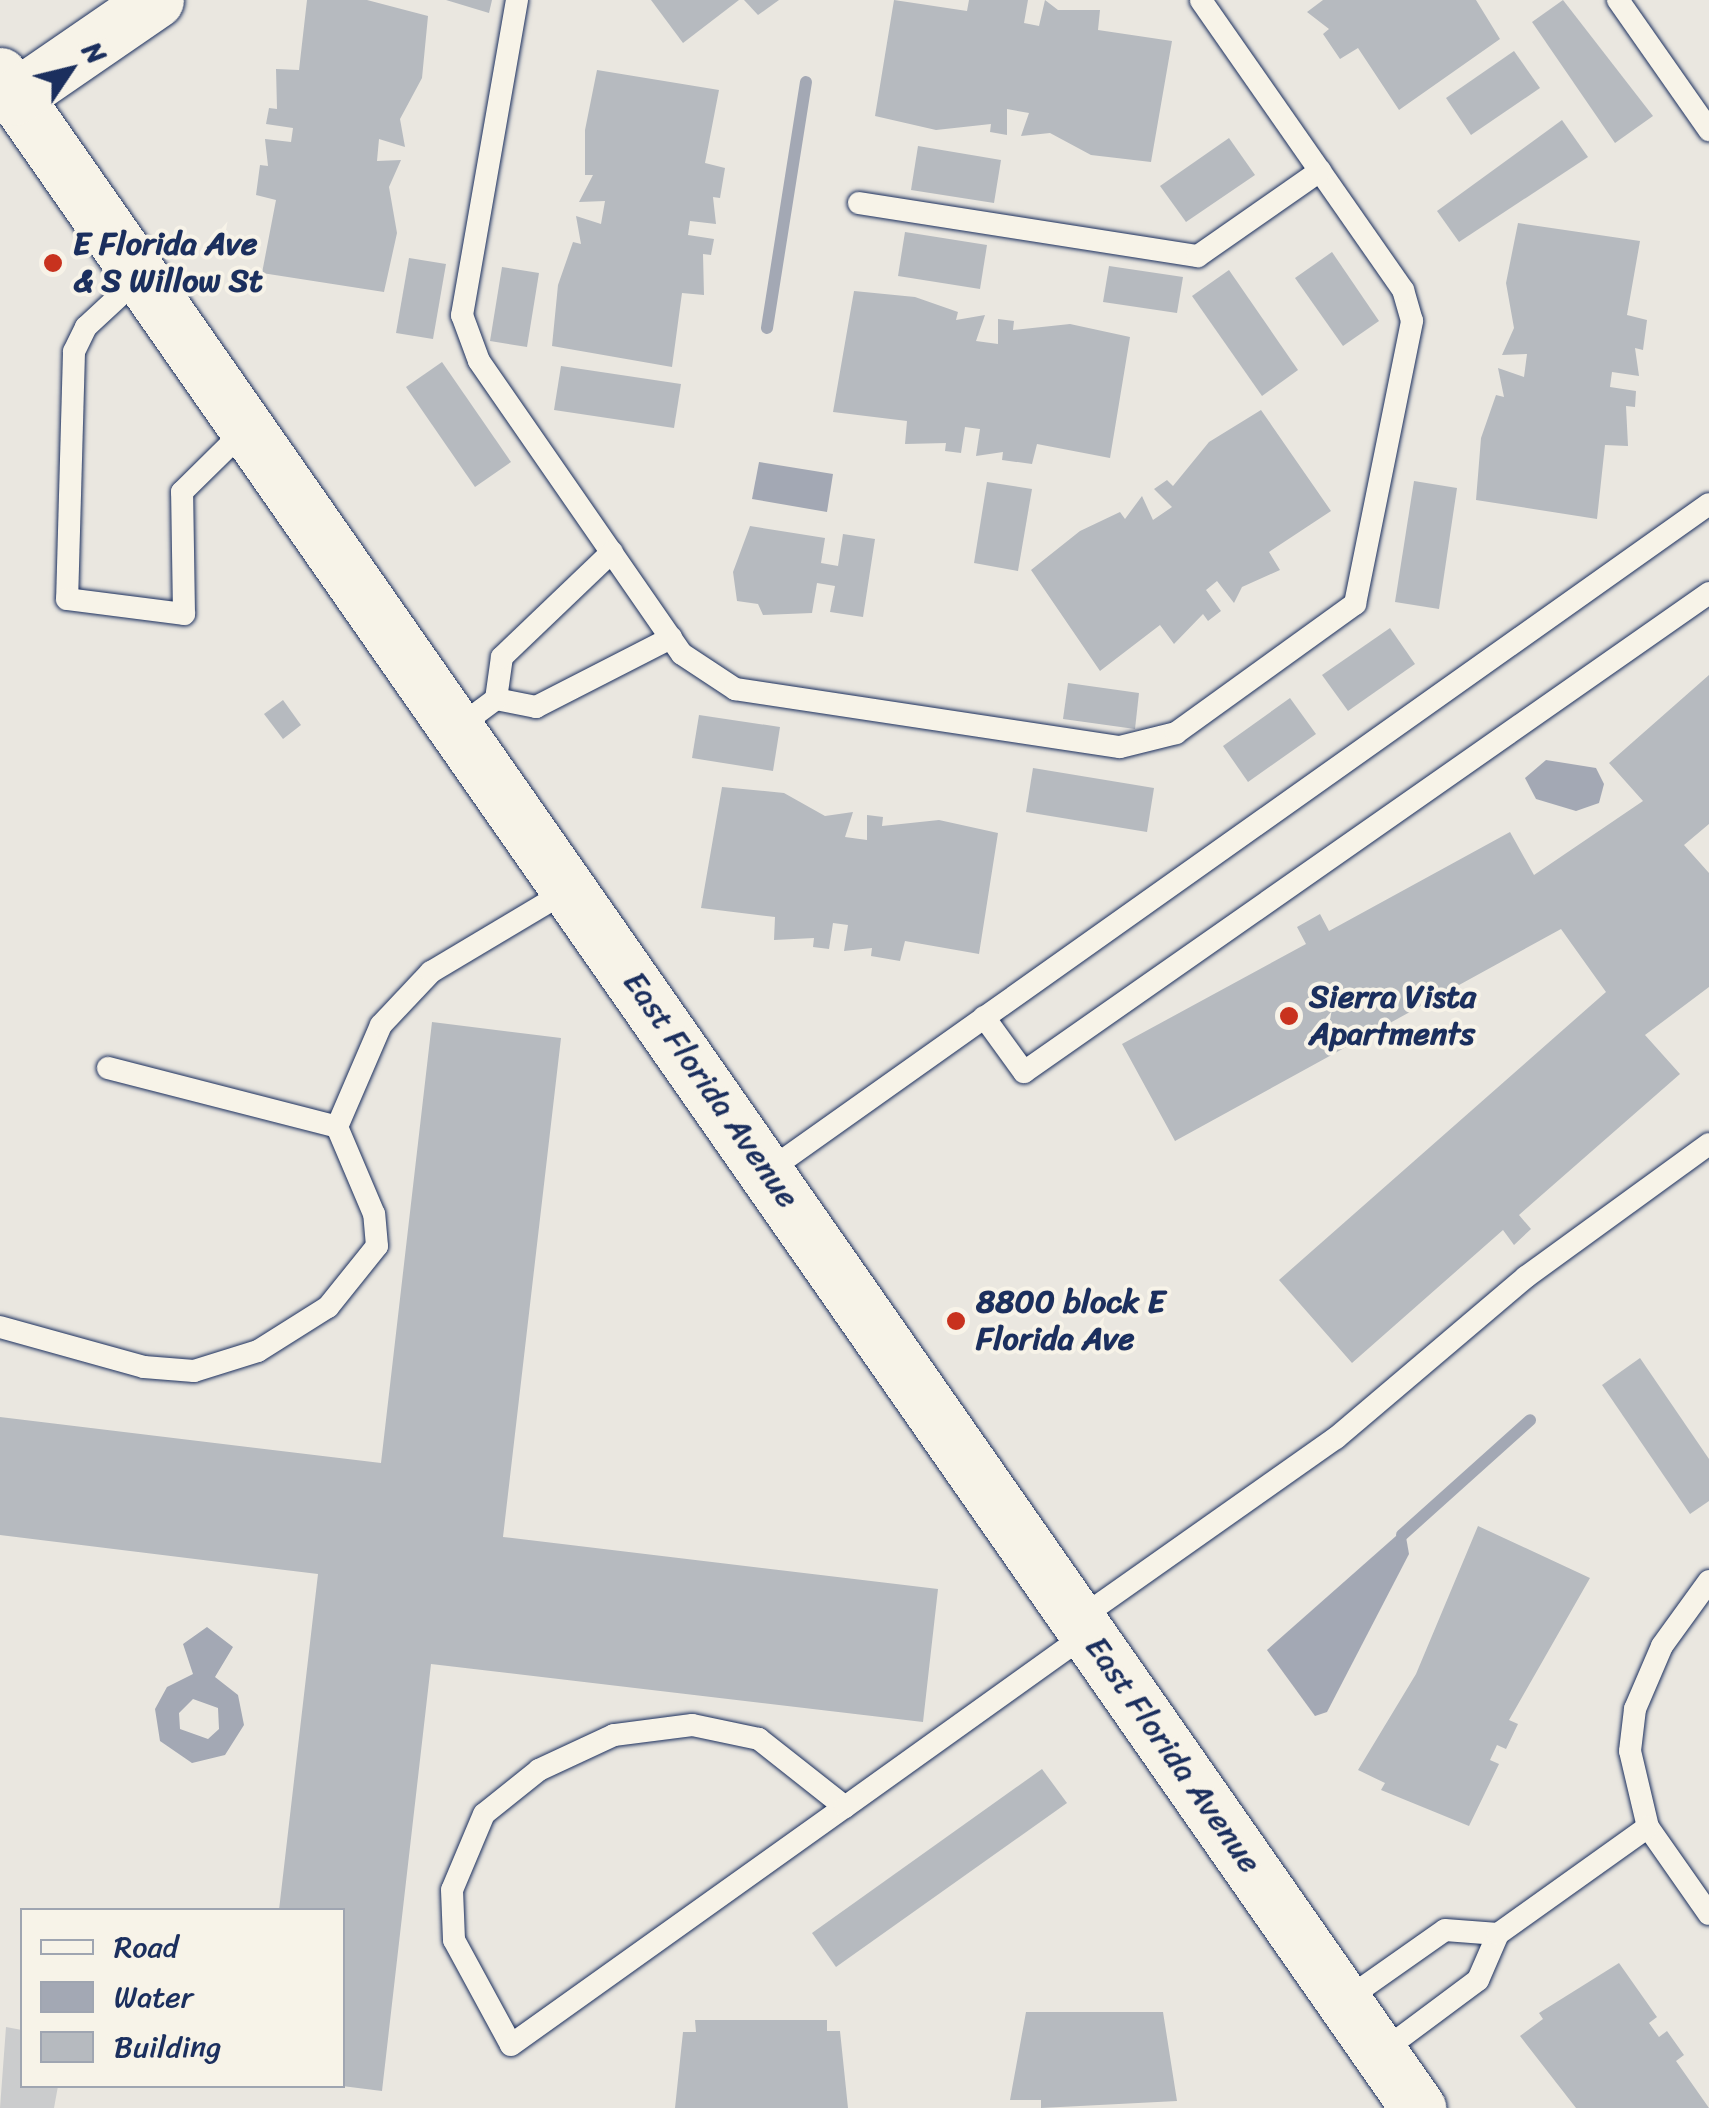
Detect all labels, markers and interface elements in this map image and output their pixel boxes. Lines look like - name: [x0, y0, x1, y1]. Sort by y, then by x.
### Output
- north arrow: [20, 20, 120, 120]
- text: N: [69, 31, 121, 75]
- place label: E Florida Ave & S Willow St: [73, 226, 263, 301]
- marker: E Florida Ave & S Willow St: [42, 252, 64, 274]
- street label: East Florida Avenue: [615, 965, 807, 1215]
- place label: Sierra Vista Apartments: [1309, 979, 1478, 1054]
- marker: Sierra Vista Apartments: [1278, 1005, 1300, 1027]
- place label: 8800 block E Florida Ave: [976, 1284, 1165, 1359]
- marker: 8800 block E Florida Ave: [945, 1310, 967, 1332]
- street label: East Florida Avenue: [1077, 1630, 1269, 1880]
- legend: [20, 1908, 345, 2088]
- text: Road: [114, 1920, 178, 1974]
- text: Water: [114, 1970, 193, 2024]
- text: Building: [114, 2020, 221, 2074]

